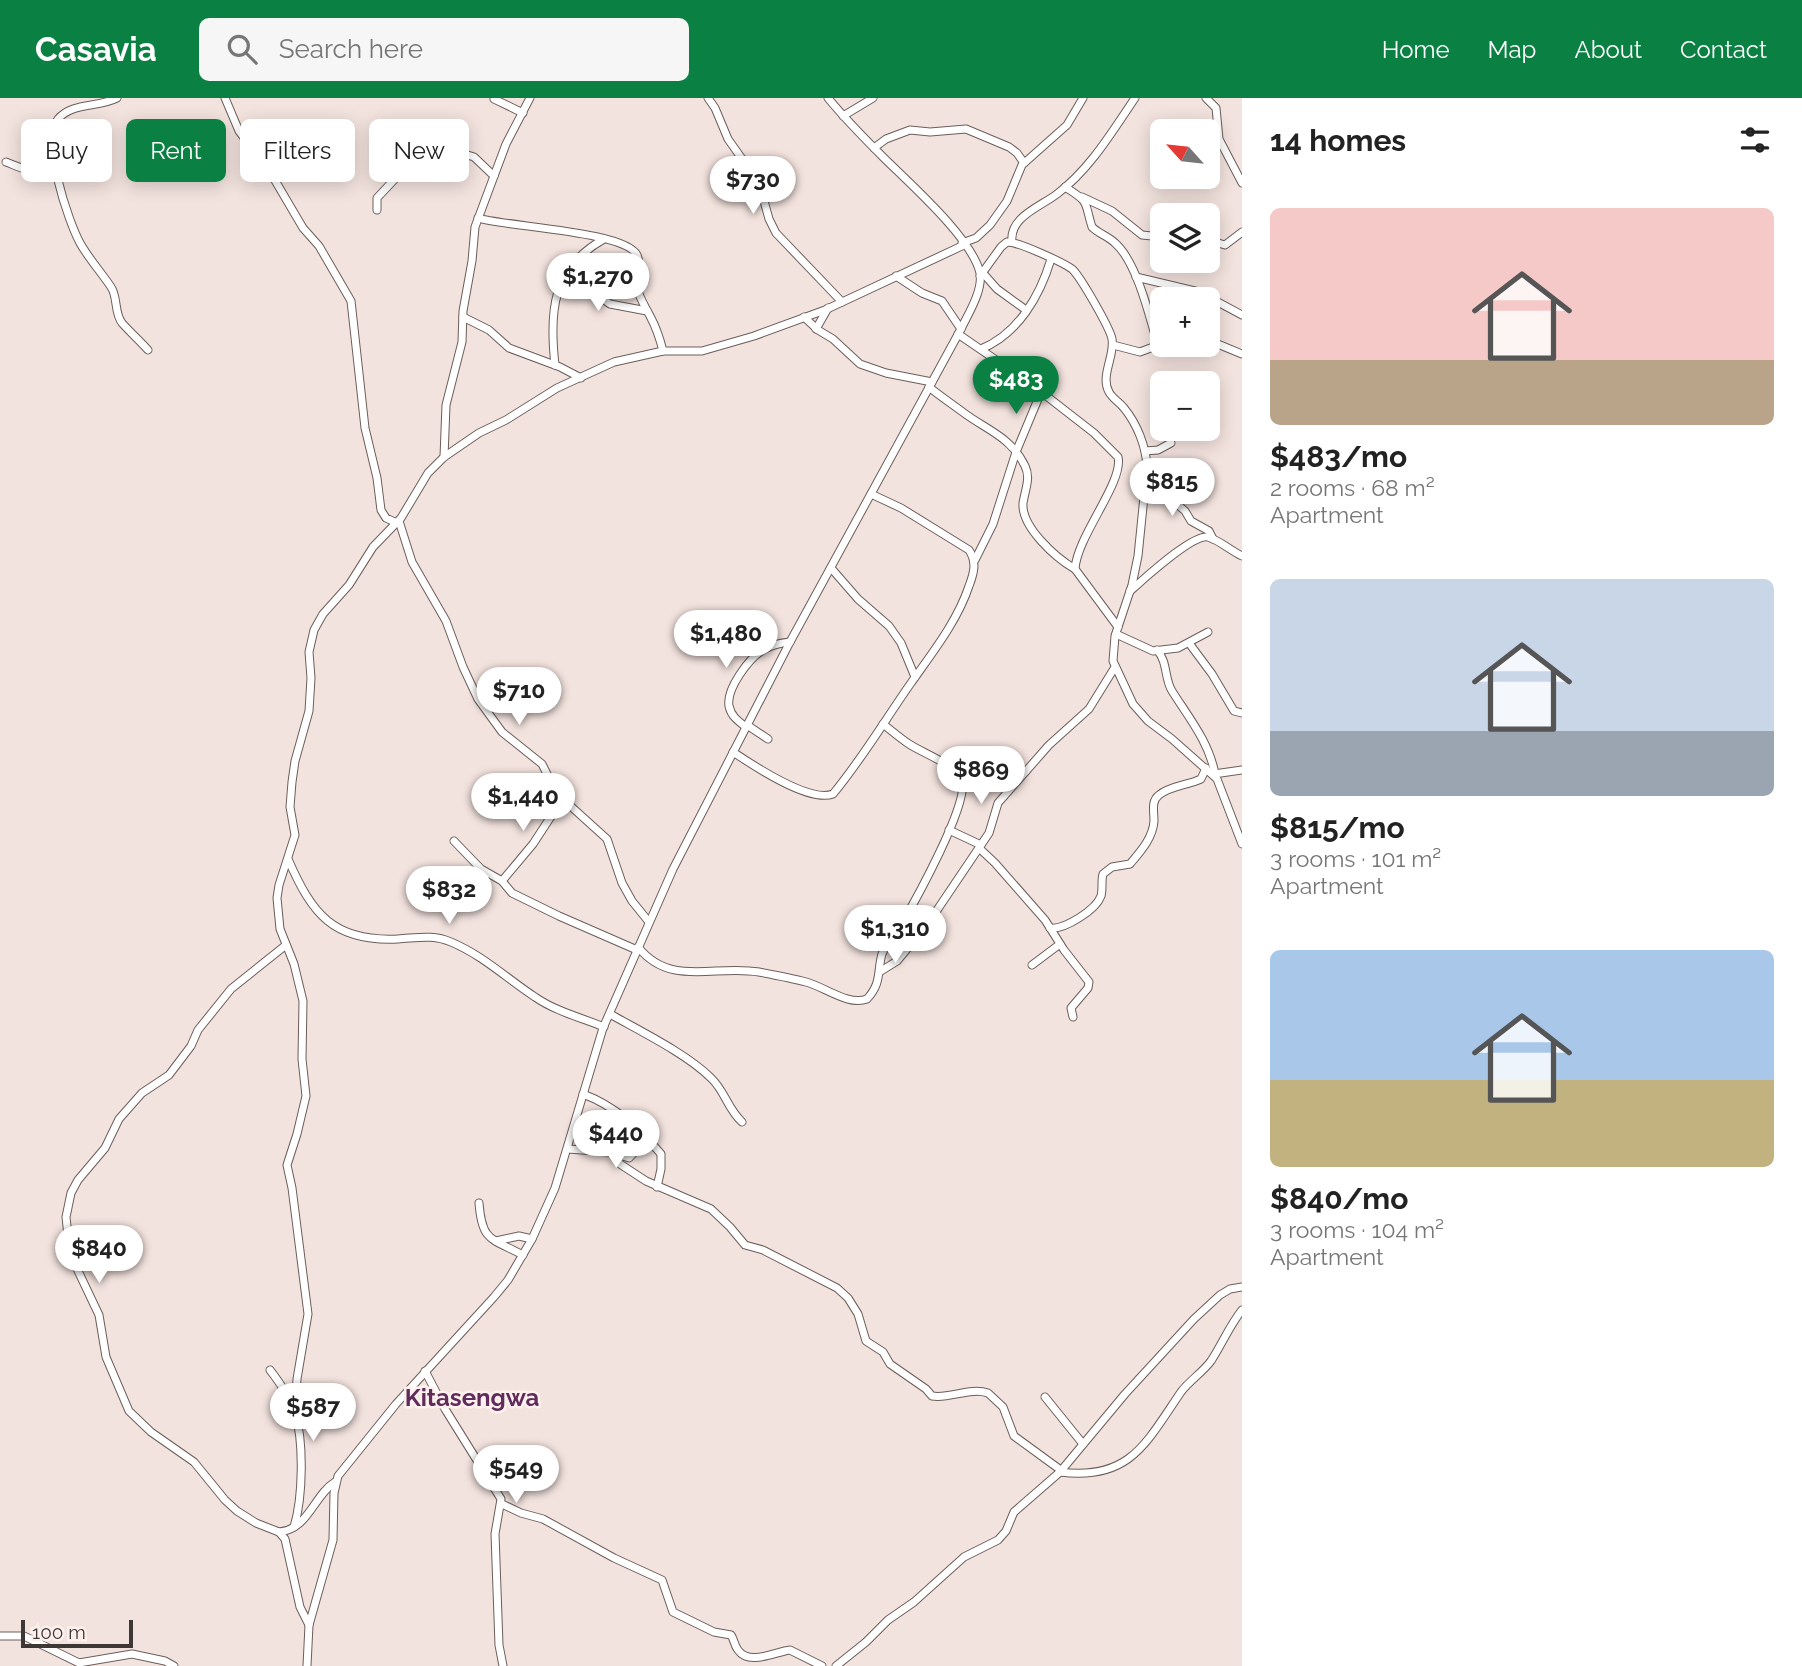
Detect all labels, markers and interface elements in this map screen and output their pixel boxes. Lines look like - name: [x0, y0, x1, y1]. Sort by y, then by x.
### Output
- search box: [199, 18, 689, 81]
- text: Casavia: [35, 30, 157, 69]
- icon: search: [223, 30, 261, 68]
- text: Search here: [279, 34, 423, 64]
- text: Home: [1382, 35, 1450, 64]
- text: Map: [1488, 35, 1536, 64]
- text: About: [1574, 35, 1642, 64]
- text: Contact: [1680, 35, 1767, 64]
- chip: Buy: [21, 119, 112, 182]
- chip: Rent: [126, 119, 226, 182]
- chip: Filters: [240, 119, 355, 182]
- chip: New: [369, 119, 469, 182]
- north arrow: [1150, 119, 1220, 189]
- map controls: [1150, 119, 1220, 441]
- icon: filters: [1736, 121, 1774, 159]
- text: 14 homes: [1270, 123, 1406, 158]
- pin: $730: [712, 156, 794, 216]
- text: $730: [726, 165, 780, 192]
- button: layers: [1150, 203, 1220, 273]
- icon: home: [1459, 253, 1585, 379]
- pin: $1,270: [541, 254, 655, 313]
- text: $1,270: [562, 262, 634, 289]
- button: +: [1150, 287, 1220, 357]
- pin: $483: [975, 356, 1057, 416]
- text: $483: [989, 365, 1043, 392]
- button: −: [1150, 371, 1220, 441]
- text: $483/mo: [1270, 439, 1407, 474]
- pin: $815: [1131, 458, 1213, 518]
- text: $815: [1146, 467, 1198, 494]
- text: 2 rooms · 68 m²: [1270, 474, 1435, 501]
- text: Apartment: [1270, 501, 1384, 528]
- pin: $1,480: [669, 610, 783, 670]
- text: $1,480: [690, 619, 762, 646]
- icon: home: [1459, 624, 1585, 750]
- pin: $710: [478, 668, 560, 727]
- text: $710: [493, 676, 545, 703]
- pin: $869: [940, 746, 1022, 806]
- text: $869: [953, 755, 1009, 782]
- pin: $1,440: [466, 774, 580, 833]
- text: $1,440: [487, 782, 559, 809]
- text: $815/mo: [1270, 810, 1405, 845]
- text: 3 rooms · 101 m²: [1270, 845, 1441, 872]
- pin: $832: [408, 866, 490, 926]
- text: Apartment: [1270, 872, 1384, 899]
- text: $832: [422, 875, 476, 902]
- pin: $1,310: [838, 906, 952, 965]
- text: $1,310: [860, 914, 930, 941]
- icon: home: [1459, 995, 1585, 1121]
- pin: $440: [575, 1110, 657, 1170]
- text: $440: [589, 1119, 643, 1146]
- text: $840/mo: [1270, 1181, 1408, 1216]
- text: 3 rooms · 104 m²: [1270, 1216, 1444, 1243]
- pin: $840: [58, 1226, 140, 1285]
- text: $840: [71, 1234, 127, 1261]
- text: Apartment: [1270, 1243, 1384, 1270]
- district label: Kitasengwa: [405, 1383, 540, 1412]
- pin: $587: [272, 1384, 354, 1443]
- text: $587: [286, 1392, 340, 1419]
- pin: $549: [475, 1446, 557, 1505]
- text: $549: [489, 1454, 543, 1481]
- scale bar: [21, 1617, 133, 1649]
- text: 100 m: [32, 1621, 86, 1643]

